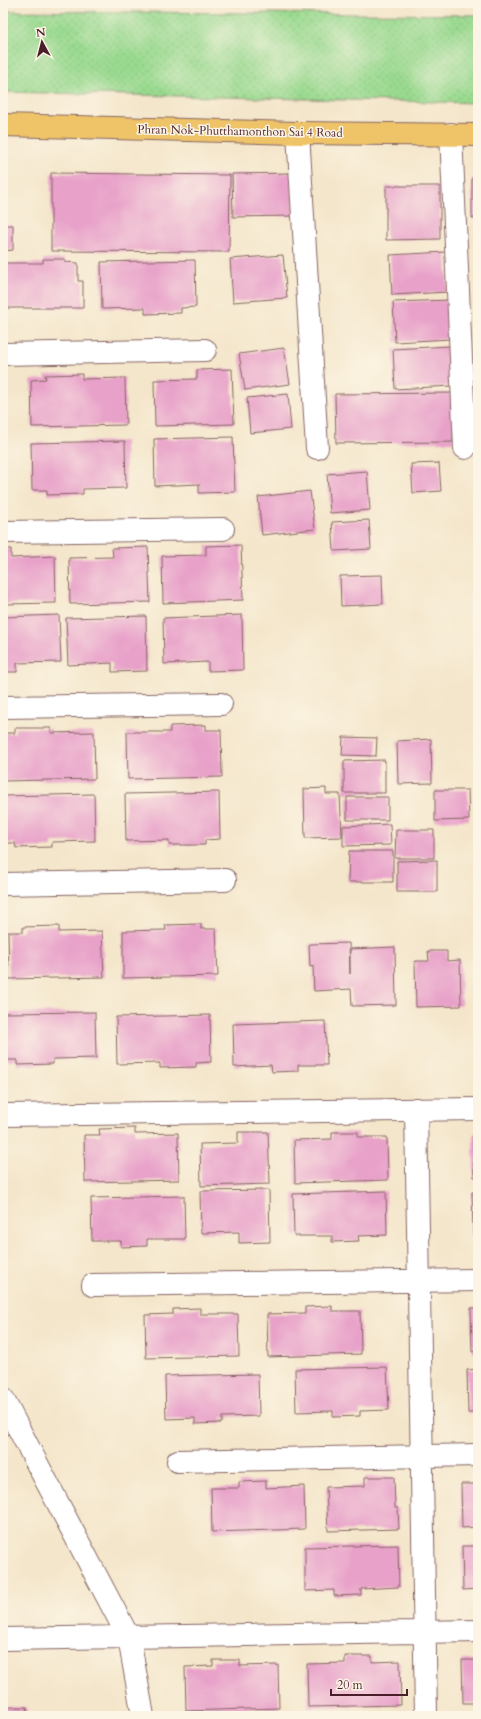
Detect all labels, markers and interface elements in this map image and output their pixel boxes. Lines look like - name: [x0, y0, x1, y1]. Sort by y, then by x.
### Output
- north arrow: [22, 22, 62, 62]
- text: N: [35, 24, 47, 41]
- street label: Phran Nok-Phutthamonthon Sai 4 Road: [137, 121, 343, 141]
- scale bar: [331, 1671, 407, 1697]
- text: 20 m: [337, 1677, 364, 1693]

